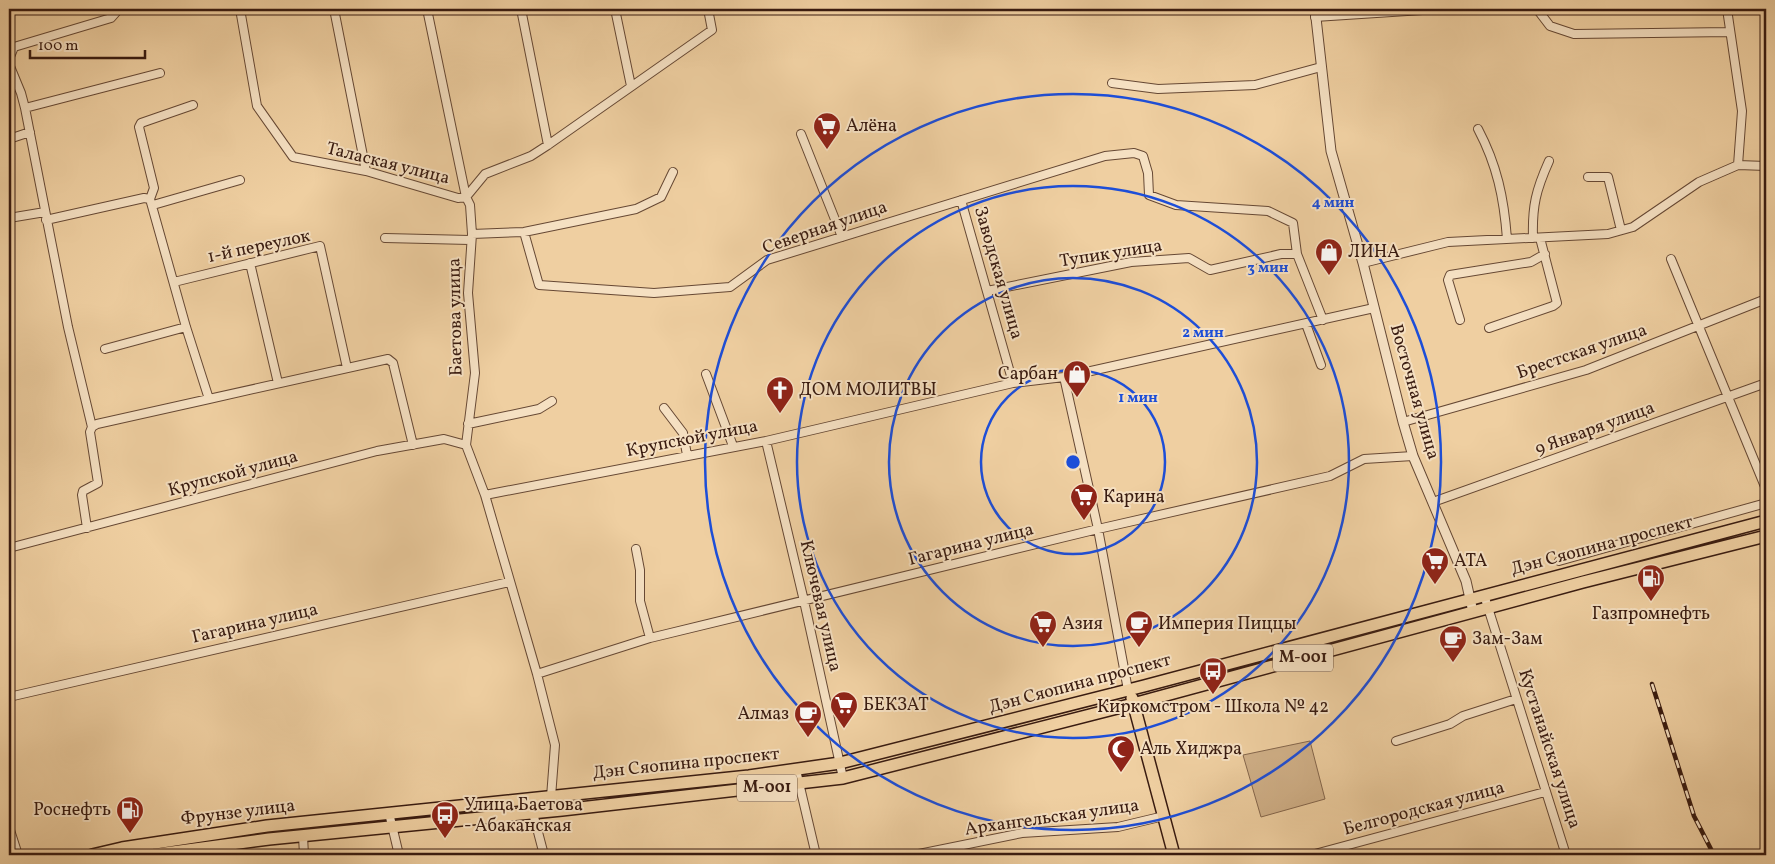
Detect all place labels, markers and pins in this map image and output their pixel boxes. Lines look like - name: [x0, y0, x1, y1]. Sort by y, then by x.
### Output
- supermarket icon: Алёна: [812, 111, 842, 150]
- place label: Алёна: [846, 114, 897, 139]
- shop icon: ЛИНА: [1314, 237, 1344, 276]
- place label: ЛИНА: [1348, 240, 1400, 265]
- shop icon: Сарбан: [1062, 359, 1092, 398]
- place label: Сарбан: [998, 362, 1058, 387]
- church icon: ДОМ МОЛИТВЫ: [765, 375, 795, 414]
- place label: ДОМ МОЛИТВЫ: [799, 378, 937, 403]
- centre of rings: [1064, 453, 1082, 471]
- supermarket icon: Карина: [1069, 482, 1099, 521]
- place label: Карина: [1103, 485, 1165, 510]
- supermarket icon: АТА: [1420, 546, 1450, 585]
- place label: АТА: [1454, 549, 1488, 574]
- fuel station icon: Газпромнефть: [1636, 563, 1666, 602]
- place label: Газпромнефть: [1592, 602, 1710, 627]
- supermarket icon: Азия: [1028, 609, 1058, 648]
- cafe icon: Империя Пиццы: [1124, 609, 1154, 648]
- place label: Азия: [1062, 612, 1103, 637]
- place label: Империя Пиццы: [1158, 612, 1297, 637]
- cafe icon: Зам-Зам: [1438, 624, 1468, 663]
- place label: Зам-Зам: [1472, 627, 1543, 652]
- bus stop icon: Киркомстром - Школа № 42: [1198, 656, 1228, 695]
- supermarket icon: БЕКЗАТ: [829, 690, 859, 729]
- place label: БЕКЗАТ: [863, 693, 929, 718]
- place label: Киркомстром - Школа № 42: [1097, 695, 1329, 720]
- cafe icon: Алмаз: [793, 699, 823, 738]
- place label: Алмаз: [737, 702, 789, 727]
- mosque icon: Аль Хиджра: [1106, 734, 1136, 773]
- place label: Аль Хиджра: [1140, 737, 1242, 762]
- place label: Улица Баетова - Абаканская: [464, 793, 583, 839]
- fuel station icon: Роснефть: [115, 795, 145, 834]
- place label: Роснефть: [33, 798, 111, 823]
- bus stop icon: Улица Баетова - Абаканская: [430, 800, 460, 839]

